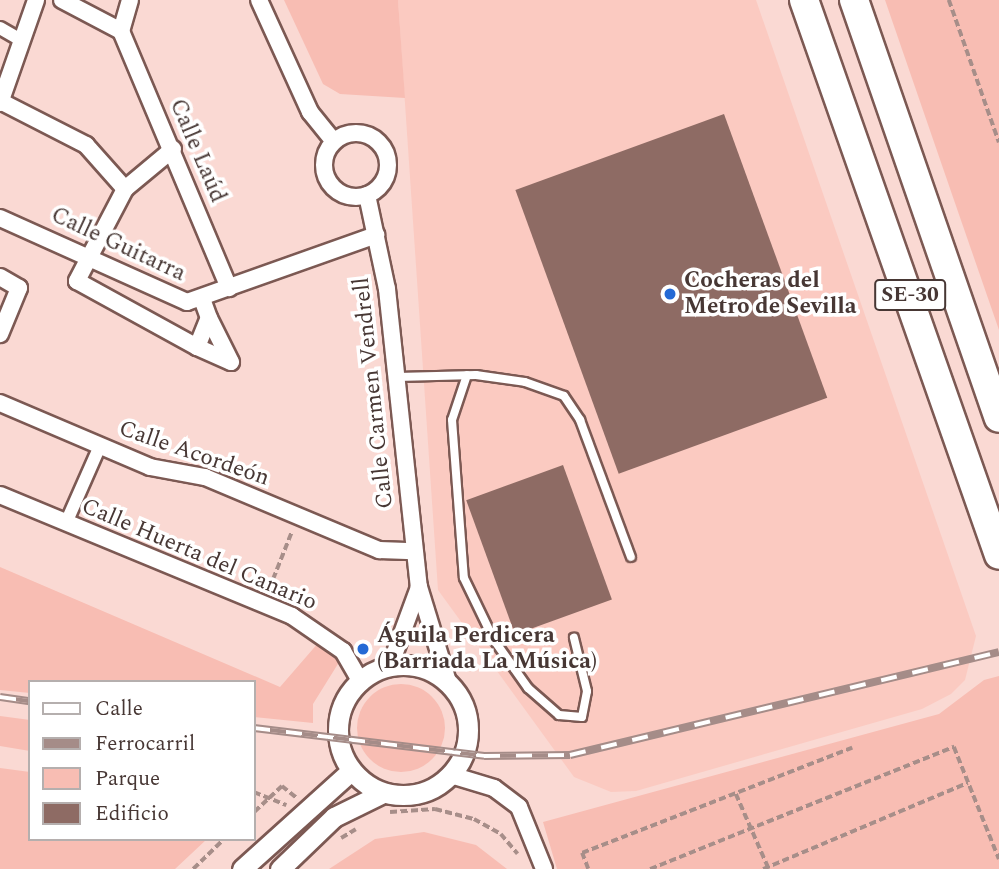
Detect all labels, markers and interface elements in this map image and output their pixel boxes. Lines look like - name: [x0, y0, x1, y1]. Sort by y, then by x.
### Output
- street label: Calle Laúd: [163, 95, 231, 207]
- street label: Calle Guitarra: [46, 202, 190, 288]
- place label: Cocheras del Metro de Sevilla: [684, 267, 857, 321]
- street label: Calle Carmen Vendrell: [348, 276, 400, 510]
- road number: SE-30: [873, 278, 947, 312]
- marker: Cocheras del Metro de Sevilla: [662, 286, 678, 302]
- street label: Calle Acordeón: [115, 415, 273, 493]
- street label: Calle Huerta del Canario: [77, 493, 321, 617]
- place label: Águila Perdicera (Barriada La Música): [377, 622, 597, 676]
- marker: Águila Perdicera (Barriada La Música): [355, 641, 371, 657]
- legend: [28, 680, 256, 841]
- text: Calle: [95, 693, 143, 725]
- text: Ferrocarril: [95, 728, 195, 760]
- text: Parque: [95, 763, 160, 795]
- text: Edificio: [95, 798, 169, 830]

